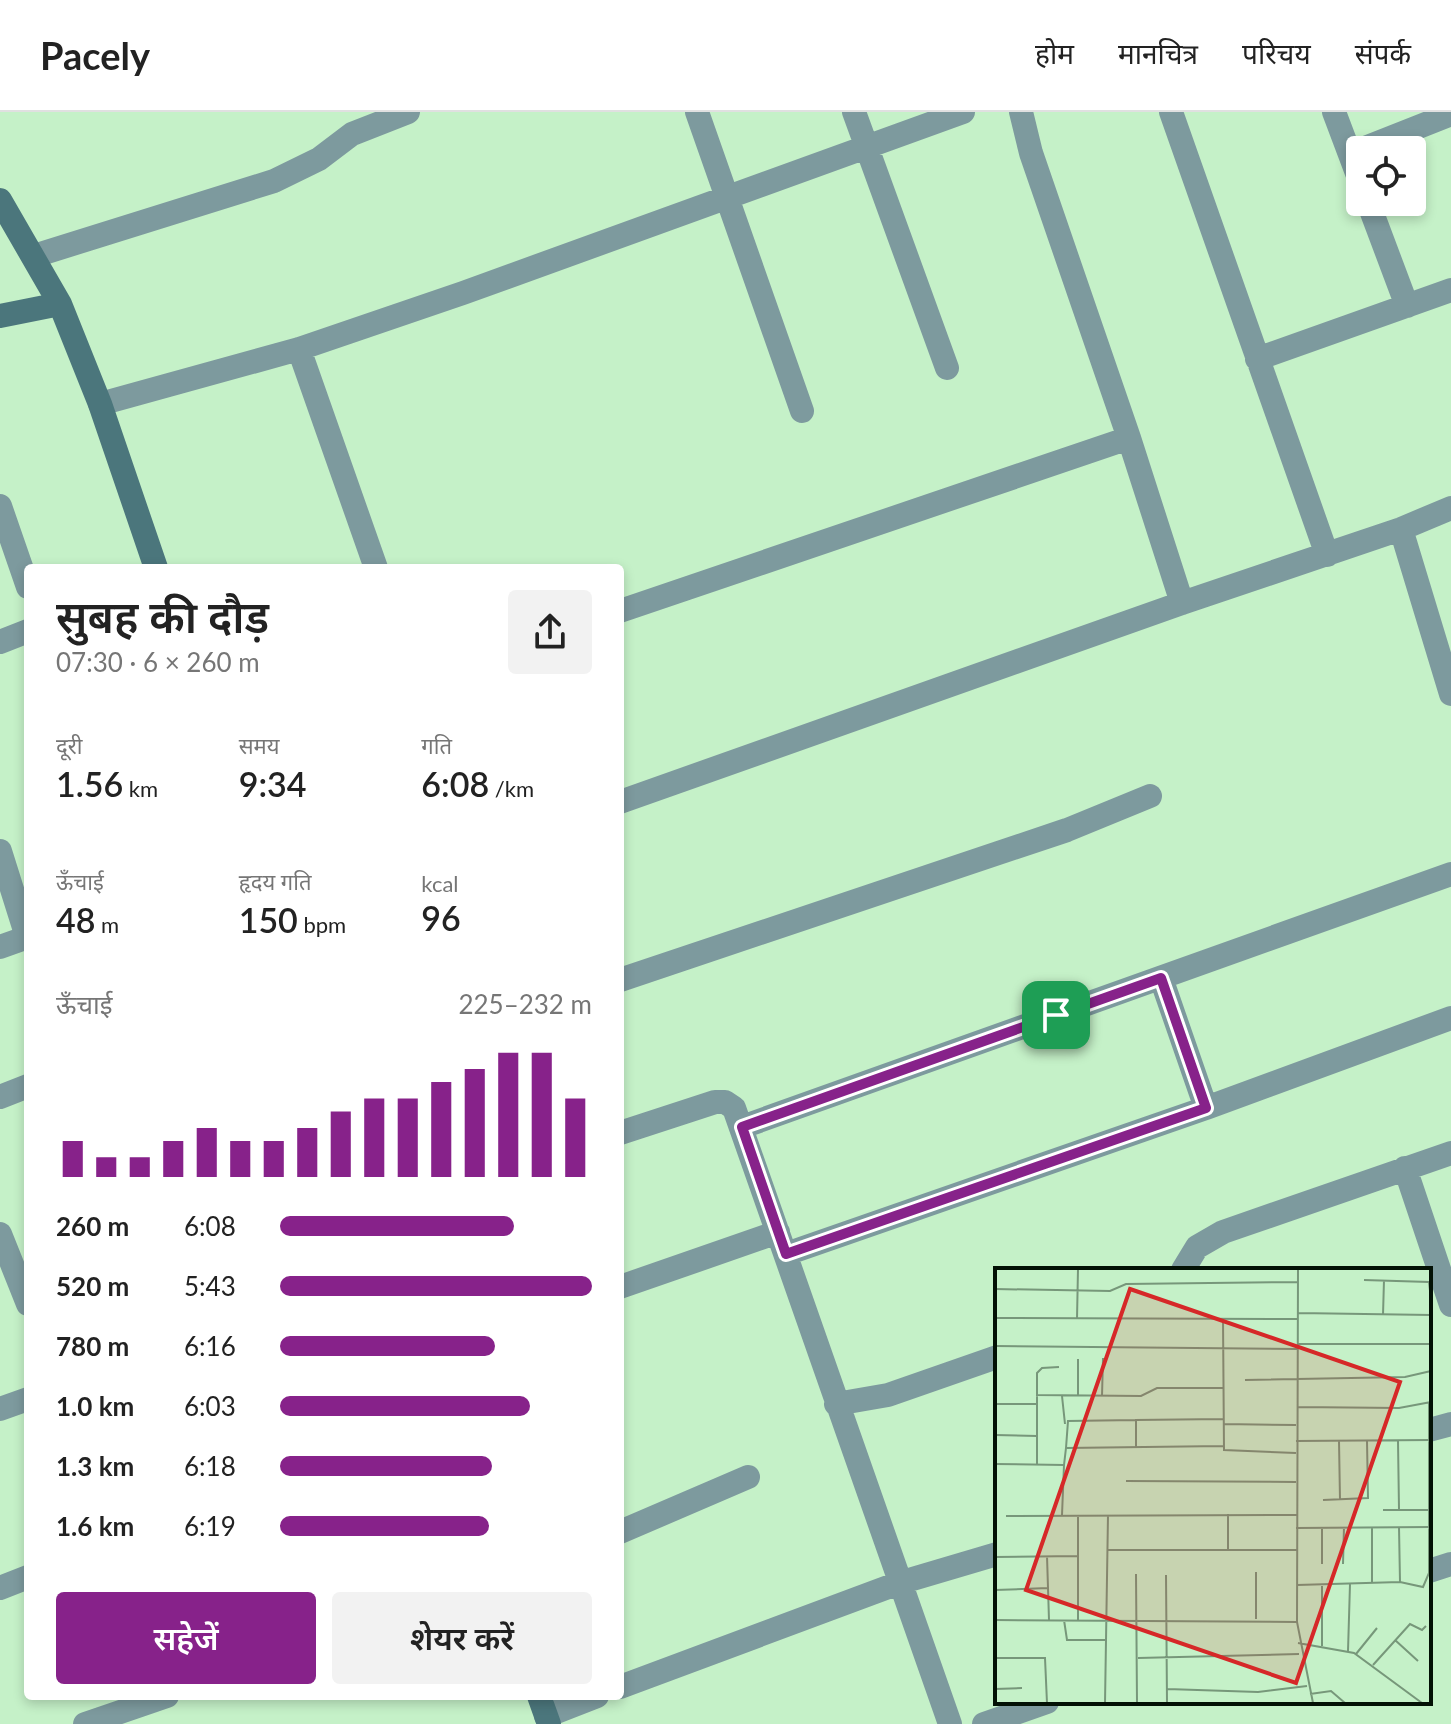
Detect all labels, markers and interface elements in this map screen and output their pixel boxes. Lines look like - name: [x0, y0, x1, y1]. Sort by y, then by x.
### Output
- text: Pacely: [40, 32, 150, 78]
- text: होम: [1035, 36, 1074, 70]
- text: मानचित्र: [1118, 36, 1198, 70]
- text: परिचय: [1242, 36, 1311, 70]
- text: संपर्क: [1355, 36, 1411, 70]
- map controls: [1346, 136, 1426, 216]
- button: locate: [1346, 136, 1426, 216]
- text: सुबह की दौड़: [56, 590, 269, 642]
- button: share: [508, 590, 592, 674]
- text: 07:30 · 6 × 260 m: [56, 646, 260, 678]
- text: दूरी: [56, 732, 82, 759]
- text: समय: [239, 732, 279, 759]
- text: गति: [421, 732, 452, 759]
- text: 1.56: [56, 763, 123, 804]
- text: 9:34: [239, 763, 306, 804]
- text: 6:08: [421, 763, 489, 804]
- text: km: [123, 775, 158, 802]
- text: /km: [489, 775, 534, 802]
- text: ऊँचाई: [56, 868, 104, 895]
- text: हृदय गति: [239, 868, 311, 895]
- text: kcal: [421, 870, 459, 897]
- text: 96: [421, 897, 461, 938]
- text: 48: [56, 899, 95, 940]
- text: 150: [239, 899, 298, 940]
- text: m: [95, 911, 119, 938]
- text: bpm: [298, 911, 346, 938]
- pin: [1022, 981, 1090, 1049]
- text: ऊँचाई: [56, 988, 112, 1020]
- text: 225–232 m: [458, 988, 592, 1020]
- icon: arrive: [1034, 993, 1078, 1037]
- text: 260 m: [56, 1210, 129, 1242]
- text: 6:08: [184, 1210, 236, 1242]
- inset map: [995, 1268, 1431, 1704]
- text: 520 m: [56, 1270, 129, 1302]
- text: 5:43: [184, 1270, 236, 1302]
- text: 780 m: [56, 1330, 129, 1362]
- text: 6:16: [184, 1330, 236, 1362]
- text: 1.0 km: [56, 1390, 134, 1422]
- text: 6:03: [184, 1390, 236, 1422]
- text: 1.3 km: [56, 1450, 134, 1482]
- text: 6:18: [184, 1450, 236, 1482]
- text: 1.6 km: [56, 1510, 134, 1542]
- text: 6:19: [184, 1510, 236, 1542]
- button: सहेजें: [56, 1592, 316, 1684]
- button: शेयर करें: [332, 1592, 592, 1684]

